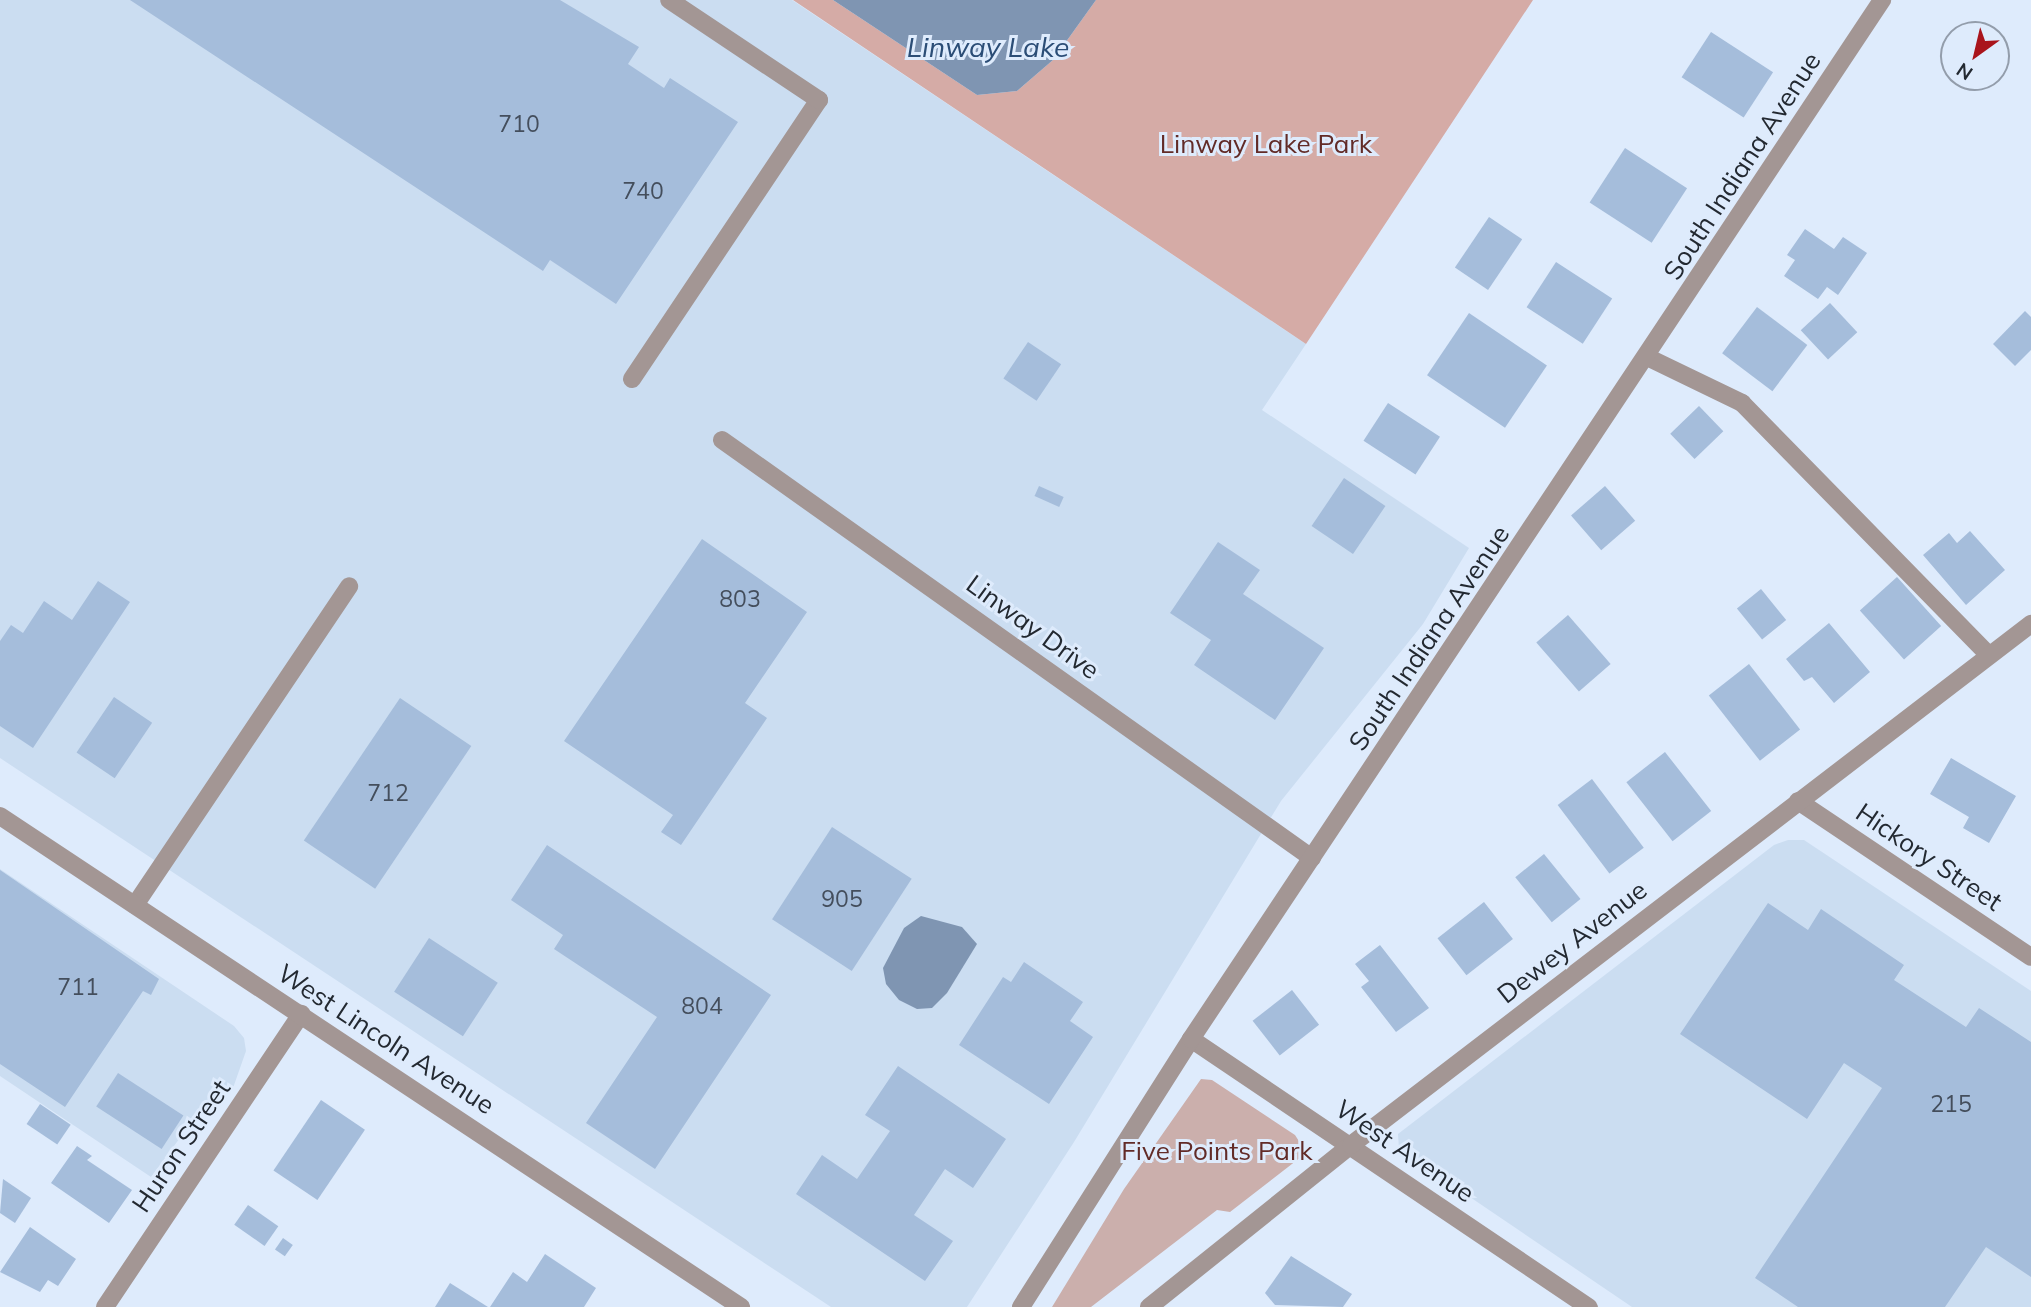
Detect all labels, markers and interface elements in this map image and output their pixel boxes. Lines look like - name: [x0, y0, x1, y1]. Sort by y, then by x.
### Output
- north arrow: [1940, 21, 2010, 91]
- water label: Linway Lake: [907, 30, 1069, 64]
- street label: South Indiana Avenue: [1657, 47, 1827, 285]
- text: N: [1952, 58, 1977, 86]
- house number: 710: [498, 110, 540, 138]
- park label: Linway Lake Park: [1160, 128, 1372, 160]
- house number: 740: [622, 177, 664, 205]
- street label: South Indiana Avenue: [1342, 520, 1516, 756]
- street label: Linway Drive: [960, 568, 1106, 686]
- house number: 803: [719, 585, 761, 613]
- house number: 712: [367, 779, 409, 807]
- street label: Hickory Street: [1850, 797, 2008, 917]
- street label: Dewey Avenue: [1491, 874, 1653, 1010]
- house number: 905: [821, 885, 863, 913]
- street label: West Lincoln Avenue: [272, 957, 500, 1121]
- house number: 711: [57, 973, 99, 1001]
- house number: 804: [681, 992, 723, 1020]
- street label: Huron Street: [125, 1074, 237, 1218]
- house number: 215: [1930, 1090, 1972, 1118]
- street label: West Avenue: [1330, 1093, 1480, 1209]
- park label: Five Points Park: [1121, 1135, 1313, 1167]

